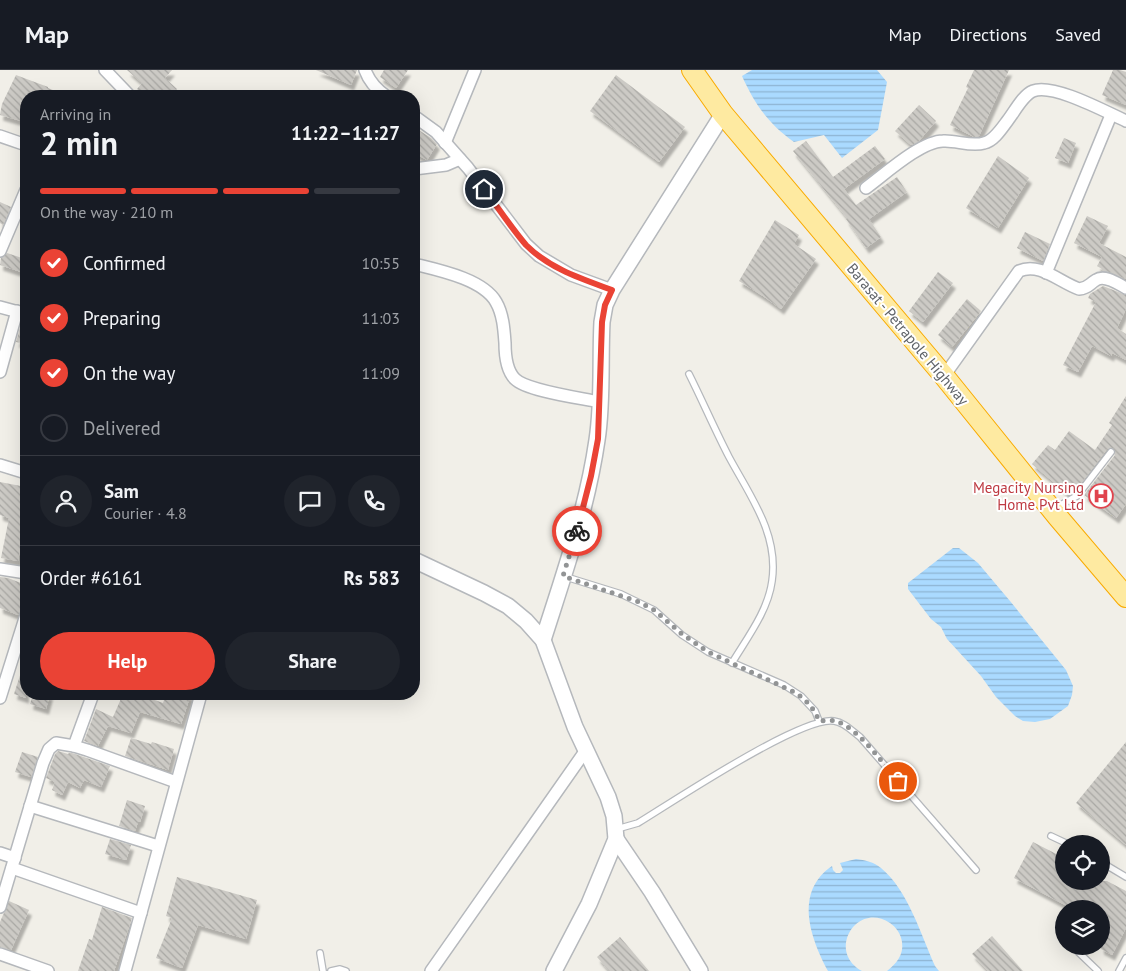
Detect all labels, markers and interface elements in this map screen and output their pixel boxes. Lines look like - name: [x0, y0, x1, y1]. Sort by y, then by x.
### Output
- text: Map: [25, 19, 69, 50]
- text: Map: [889, 23, 921, 46]
- text: Directions: [949, 23, 1027, 46]
- text: Saved: [1055, 23, 1101, 46]
- text: Arriving in: [40, 104, 111, 124]
- text: 11:22–11:27: [291, 121, 400, 145]
- text: 2 min: [40, 122, 118, 164]
- pin: [463, 168, 505, 210]
- icon: home: [470, 175, 498, 203]
- text: On the way · 210 m: [40, 202, 173, 222]
- icon: check: [40, 249, 68, 277]
- text: Confirmed: [83, 251, 166, 275]
- text: 10:55: [362, 253, 400, 273]
- street label: Barasat - Petrapole Highway: [843, 259, 973, 409]
- icon: check: [40, 304, 68, 332]
- text: Preparing: [83, 306, 161, 330]
- text: 11:03: [362, 308, 400, 328]
- icon: check: [40, 359, 68, 387]
- text: On the way: [83, 361, 175, 385]
- text: 11:09: [362, 363, 400, 383]
- text: Delivered: [83, 416, 161, 440]
- button: person: [40, 475, 92, 527]
- button: chat: [284, 475, 336, 527]
- button: phone: [348, 475, 400, 527]
- place label: Megacity Nursing Home Pvt Ltd: [973, 478, 1084, 514]
- text: Sam: [104, 479, 139, 503]
- hospital icon: Megacity Nursing Home Pvt Ltd: [1088, 483, 1114, 509]
- text: Courier · 4.8: [104, 503, 187, 523]
- courier: [552, 506, 602, 556]
- icon: bike: [563, 517, 591, 545]
- text: Order #6161: [40, 566, 143, 590]
- text: Rs 583: [343, 566, 400, 590]
- button: Help: [40, 632, 215, 690]
- button: Share: [225, 632, 400, 690]
- pin: [877, 760, 919, 802]
- icon: bag: [884, 767, 912, 795]
- map controls: [1055, 835, 1110, 955]
- button: locate: [1055, 835, 1110, 890]
- button: layers: [1055, 900, 1110, 955]

